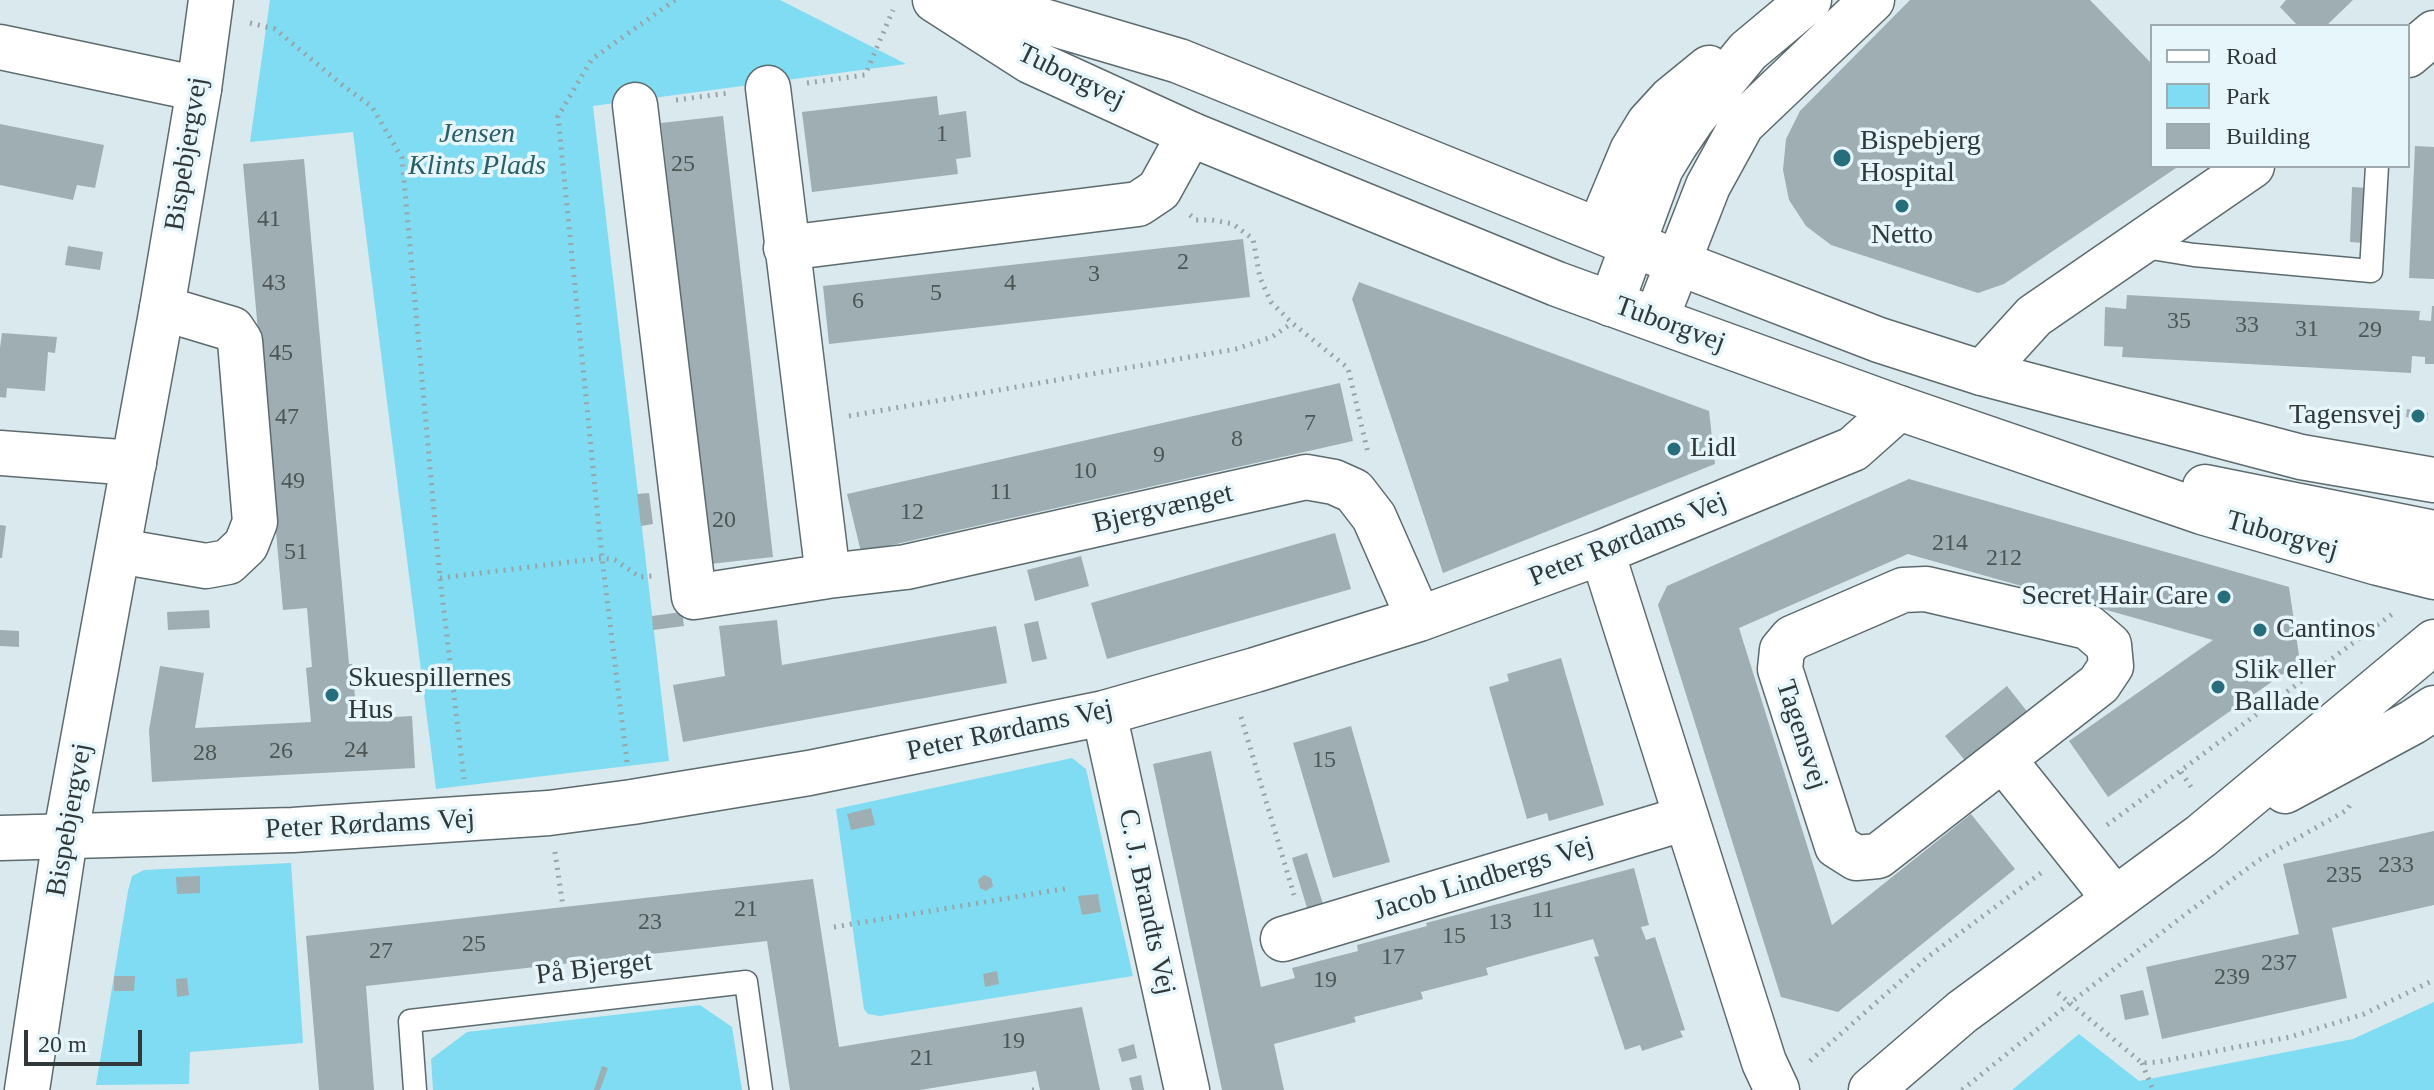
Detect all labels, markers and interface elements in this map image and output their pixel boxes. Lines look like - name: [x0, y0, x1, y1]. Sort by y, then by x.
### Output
- legend: [2150, 24, 2410, 168]
- street label: Tuborgvej: [1012, 37, 1130, 117]
- text: Road: [2226, 43, 2277, 69]
- street label: Bispebjergvej: [158, 75, 216, 233]
- text: Park: [2226, 83, 2270, 109]
- park label: Jensen Klints Plads: [408, 118, 546, 184]
- house number: 1: [936, 121, 948, 149]
- text: Building: [2226, 123, 2310, 149]
- place label: Bispebjerg Hospital: [1860, 125, 1981, 191]
- marker: Bispebjerg Hospital: [1831, 147, 1853, 169]
- house number: 25: [671, 151, 695, 179]
- marker: Netto: [1893, 197, 1911, 215]
- house number: 41: [257, 206, 281, 234]
- place label: Netto: [1871, 219, 1933, 253]
- house number: 2: [1177, 249, 1189, 277]
- house number: 3: [1088, 261, 1100, 289]
- house number: 43: [262, 270, 286, 298]
- house number: 4: [1004, 270, 1016, 298]
- house number: 5: [930, 280, 942, 308]
- house number: 6: [852, 288, 864, 316]
- street label: Tuborgvej: [1610, 290, 1730, 360]
- house number: 35: [2167, 308, 2191, 336]
- house number: 33: [2235, 312, 2259, 340]
- house number: 31: [2295, 316, 2319, 344]
- house number: 29: [2358, 317, 2382, 345]
- house number: 45: [269, 340, 293, 368]
- place label: Tagensvej: [2289, 399, 2402, 433]
- house number: 47: [275, 404, 299, 432]
- marker: Tagensvej: [2409, 407, 2427, 425]
- house number: 7: [1304, 410, 1316, 438]
- house number: 8: [1231, 426, 1243, 454]
- place label: Lidl: [1690, 432, 1737, 466]
- marker: Lidl: [1665, 440, 1683, 458]
- house number: 9: [1153, 442, 1165, 470]
- house number: 10: [1073, 458, 1097, 486]
- house number: 49: [281, 468, 305, 496]
- street label: Bjergvænget: [1090, 477, 1236, 541]
- house number: 11: [989, 479, 1013, 507]
- street label: Peter Rørdams Vej: [1524, 485, 1732, 595]
- house number: 12: [900, 499, 924, 527]
- street label: Tuborgvej: [2222, 504, 2342, 568]
- house number: 20: [712, 507, 736, 535]
- house number: 214: [1932, 530, 1968, 558]
- house number: 51: [284, 539, 308, 567]
- house number: 212: [1986, 545, 2022, 573]
- place label: Secret Hair Care: [2021, 580, 2208, 614]
- marker: Secret Hair Care: [2215, 588, 2233, 606]
- place label: Cantinos: [2276, 613, 2376, 647]
- marker: Cantinos: [2251, 621, 2269, 639]
- place label: Slik eller Ballade: [2234, 654, 2336, 720]
- place label: Skuespillernes Hus: [348, 662, 511, 728]
- street label: Tagensvej: [1768, 676, 1834, 794]
- marker: Slik eller Ballade: [2209, 678, 2227, 696]
- marker: Skuespillernes Hus: [323, 686, 341, 704]
- street label: Peter Rørdams Vej: [904, 693, 1116, 769]
- house number: 24: [344, 737, 368, 765]
- house number: 26: [269, 738, 293, 766]
- house number: 28: [193, 740, 217, 768]
- street label: Bispebjergvej: [40, 741, 100, 899]
- house number: 15: [1312, 747, 1336, 775]
- street label: Peter Rørdams Vej: [264, 803, 476, 847]
- street label: C. J. Brandts Vej: [1110, 806, 1182, 998]
- street label: Jacob Lindbergs Vej: [1370, 830, 1598, 928]
- house number: 233: [2378, 852, 2414, 880]
- house number: 235: [2326, 862, 2362, 890]
- house number: 21: [734, 896, 758, 924]
- house number: 11: [1531, 897, 1555, 925]
- house number: 23: [638, 909, 662, 937]
- house number: 13: [1488, 909, 1512, 937]
- house number: 15: [1442, 923, 1466, 951]
- house number: 25: [462, 931, 486, 959]
- house number: 27: [369, 938, 393, 966]
- house number: 17: [1381, 944, 1405, 972]
- street label: På Bjerget: [534, 945, 654, 993]
- house number: 237: [2261, 950, 2297, 978]
- house number: 239: [2214, 964, 2250, 992]
- house number: 19: [1313, 967, 1337, 995]
- scale bar: [28, 1014, 146, 1064]
- house number: 19: [1001, 1028, 1025, 1056]
- text: 20 m: [38, 1031, 87, 1057]
- house number: 21: [910, 1045, 934, 1073]

